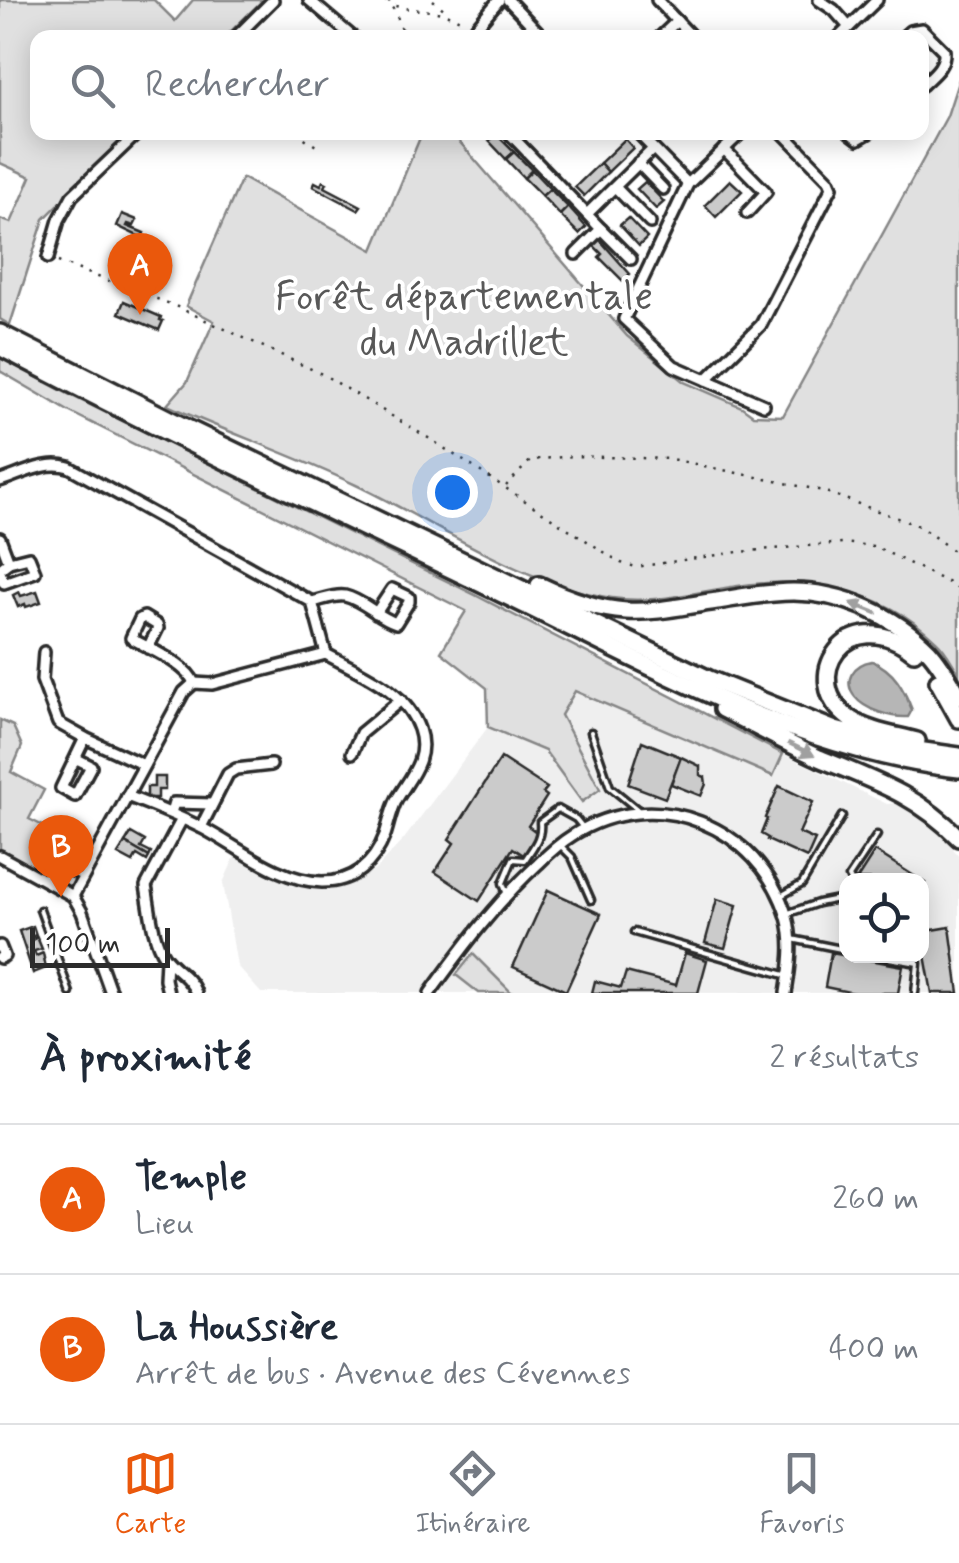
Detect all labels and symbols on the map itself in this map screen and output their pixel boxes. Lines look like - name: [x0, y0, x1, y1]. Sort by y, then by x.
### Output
- pin: A: [108, 232, 172, 315]
- park label: Forêt départementale du Madrillet: [275, 272, 653, 370]
- your location: [427, 467, 478, 518]
- one-way arrow: [849, 599, 879, 615]
- one-way arrow: [786, 740, 815, 757]
- pin: B: [28, 814, 94, 897]
- scale bar: [30, 923, 170, 968]

